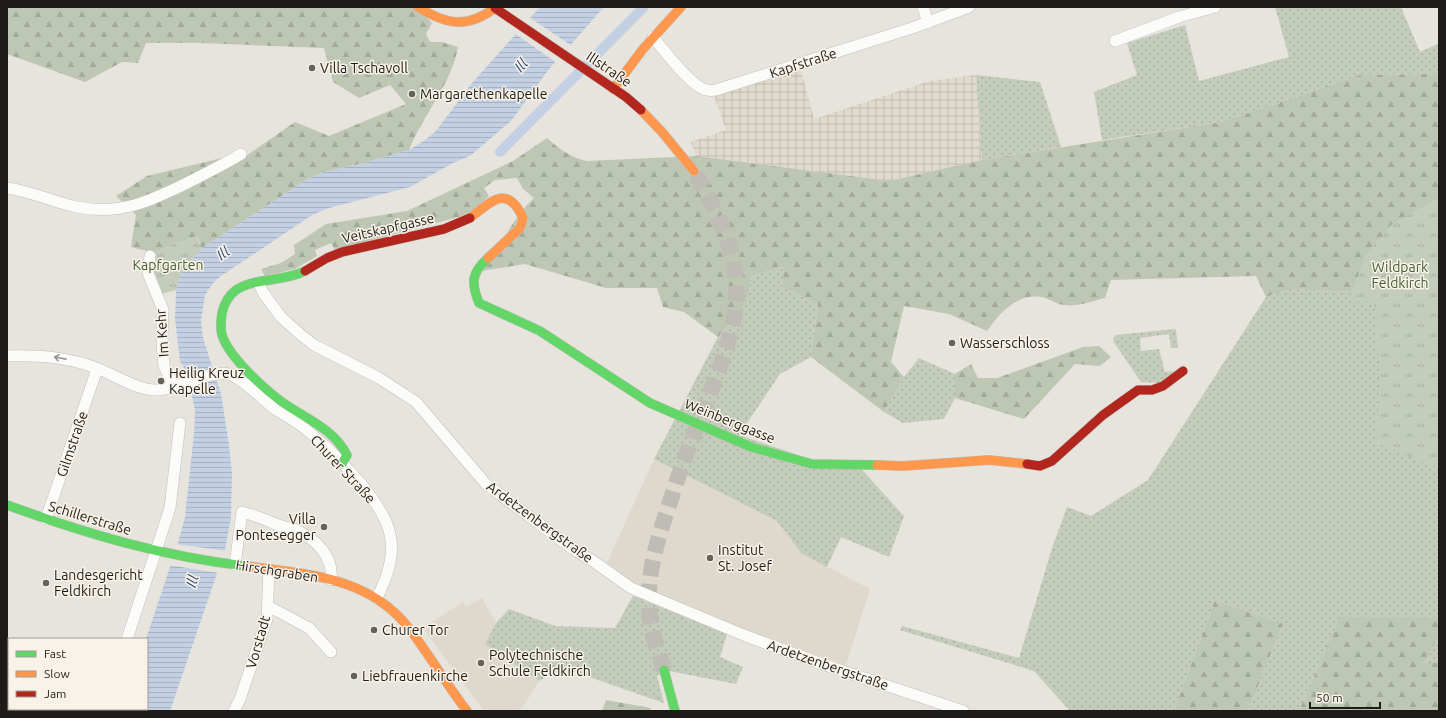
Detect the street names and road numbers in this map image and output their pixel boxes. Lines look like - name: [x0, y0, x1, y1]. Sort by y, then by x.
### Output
- street label: Kapfstraße: [767, 45, 839, 81]
- street label: Illstraße: [583, 48, 635, 90]
- street label: Veitskapfgasse: [340, 210, 436, 246]
- street label: Im Kehr: [152, 308, 172, 358]
- street label: Weinberggasse: [682, 396, 778, 446]
- street label: Gilmstraße: [53, 409, 91, 479]
- street label: Churer Straße: [307, 432, 379, 506]
- street label: Ardetzenbergstraße: [484, 478, 596, 566]
- street label: Schillerstraße: [47, 498, 133, 538]
- street label: Hirschgraben: [235, 557, 319, 585]
- street label: Vorstadt: [243, 613, 273, 670]
- street label: Ardetzenbergstraße: [765, 637, 891, 693]

